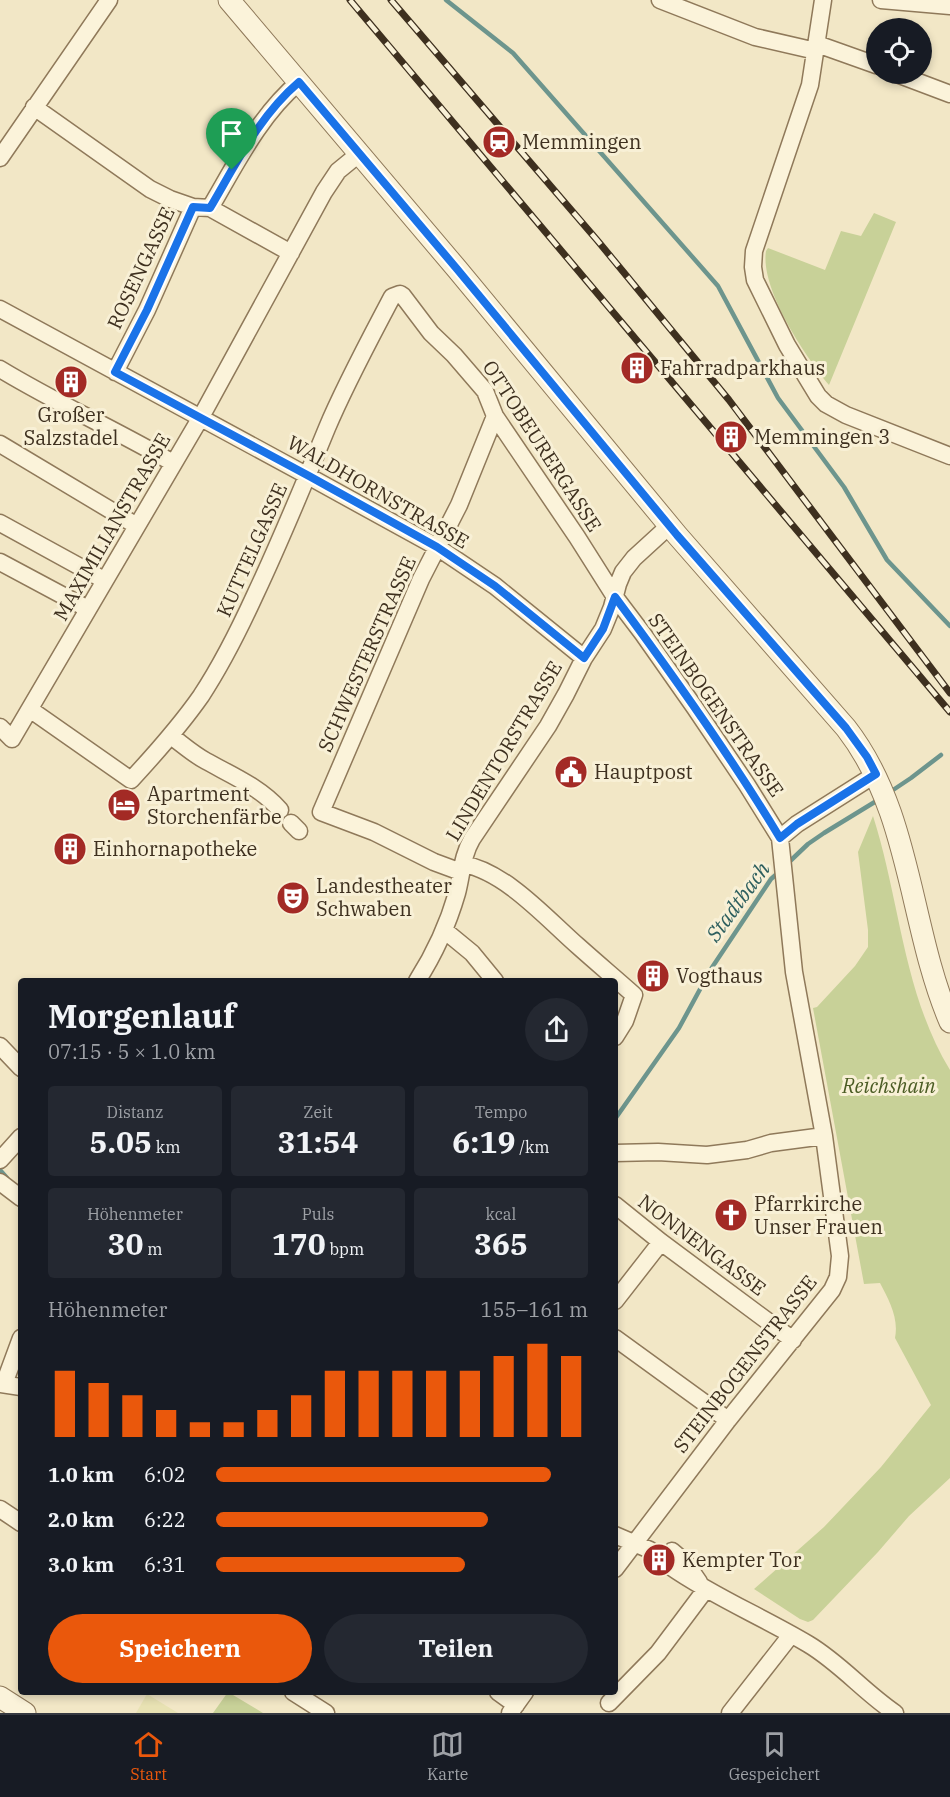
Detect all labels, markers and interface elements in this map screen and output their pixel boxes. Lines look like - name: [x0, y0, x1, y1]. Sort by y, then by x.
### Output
- map controls: [866, 18, 932, 84]
- button: locate: [866, 18, 932, 84]
- pin: [206, 108, 257, 170]
- icon: arrive: [215, 117, 248, 150]
- station icon: Memmingen: [481, 124, 517, 160]
- place label: Memmingen: [522, 128, 642, 155]
- street label: ROSENGASSE: [100, 202, 181, 333]
- building icon: Fahrradparkhaus: [619, 350, 655, 386]
- place label: Fahrradparkhaus: [660, 354, 825, 381]
- street label: OTTOBEURERGASSE: [477, 355, 608, 537]
- building icon: Großer Salzstadel: [53, 364, 89, 400]
- place label: Großer Salzstadel: [23, 401, 119, 451]
- building icon: Memmingen 3: [713, 419, 749, 455]
- place label: Memmingen 3: [754, 423, 890, 450]
- street label: MAXIMILIANSTRASSE: [47, 428, 176, 625]
- street label: WALDHORNSTRASSE: [282, 428, 474, 555]
- street label: KUTTELGASSE: [210, 479, 293, 621]
- street label: SCHWESTERSTRASSE: [311, 552, 422, 756]
- street label: STEINBOGENSTRASSE: [643, 607, 790, 802]
- street label: LINDENTORSTRASSE: [439, 656, 568, 846]
- public building icon: Hauptpost: [553, 754, 589, 790]
- place label: Hauptpost: [594, 758, 693, 785]
- place label: Apartment Storchenfärbe: [147, 780, 282, 830]
- hotel icon: Apartment Storchenfärbe: [106, 787, 142, 823]
- building icon: Einhornapotheke: [52, 831, 88, 867]
- place label: Einhornapotheke: [93, 835, 257, 862]
- water label: Stadtbach: [698, 856, 776, 948]
- place label: Landestheater Schwaben: [316, 872, 452, 922]
- theatre icon: Landestheater Schwaben: [275, 880, 311, 916]
- building icon: Vogthaus: [635, 958, 671, 994]
- place label: Vogthaus: [676, 962, 763, 989]
- text: Morgenlauf: [48, 994, 236, 1037]
- button: share: [525, 998, 588, 1061]
- text: 07:15 · 5 × 1.0 km: [48, 1038, 216, 1065]
- park label: Reichshain: [841, 1072, 936, 1099]
- text: Distanz: [107, 1102, 163, 1122]
- text: Zeit: [303, 1102, 333, 1122]
- text: Tempo: [475, 1102, 527, 1122]
- text: 5.05: [90, 1122, 152, 1161]
- text: 31:54: [277, 1122, 359, 1161]
- text: 6:19: [452, 1122, 515, 1161]
- text: km: [152, 1137, 180, 1157]
- text: /km: [515, 1137, 550, 1157]
- street label: NONNENGASSE: [633, 1188, 772, 1302]
- place label: Pfarrkirche Unser Frauen: [754, 1190, 883, 1240]
- church icon: Pfarrkirche Unser Frauen: [713, 1197, 749, 1233]
- text: Höhenmeter: [87, 1204, 183, 1224]
- text: Puls: [302, 1204, 334, 1224]
- text: kcal: [486, 1204, 516, 1224]
- text: 30: [108, 1224, 144, 1263]
- text: 170: [272, 1224, 326, 1263]
- text: 365: [474, 1224, 528, 1263]
- text: m: [144, 1239, 162, 1259]
- text: bpm: [326, 1239, 364, 1259]
- street label: STEINBOGENSTRASSE: [667, 1269, 823, 1458]
- text: Höhenmeter: [48, 1296, 167, 1323]
- text: 155–161 m: [481, 1296, 588, 1323]
- text: 1.0 km: [48, 1461, 114, 1488]
- text: 6:02: [144, 1461, 186, 1488]
- text: 2.0 km: [48, 1506, 114, 1533]
- text: 6:22: [144, 1506, 186, 1533]
- building icon: Kempter Tor: [641, 1542, 677, 1578]
- place label: Kempter Tor: [682, 1546, 801, 1573]
- text: 3.0 km: [48, 1551, 114, 1578]
- text: 6:31: [144, 1551, 186, 1578]
- button: Speichern: [48, 1614, 312, 1683]
- button: Teilen: [324, 1614, 588, 1683]
- tab: Start: [130, 1728, 167, 1784]
- tab: Karte: [427, 1728, 468, 1784]
- tab: Gespeichert: [729, 1728, 820, 1784]

